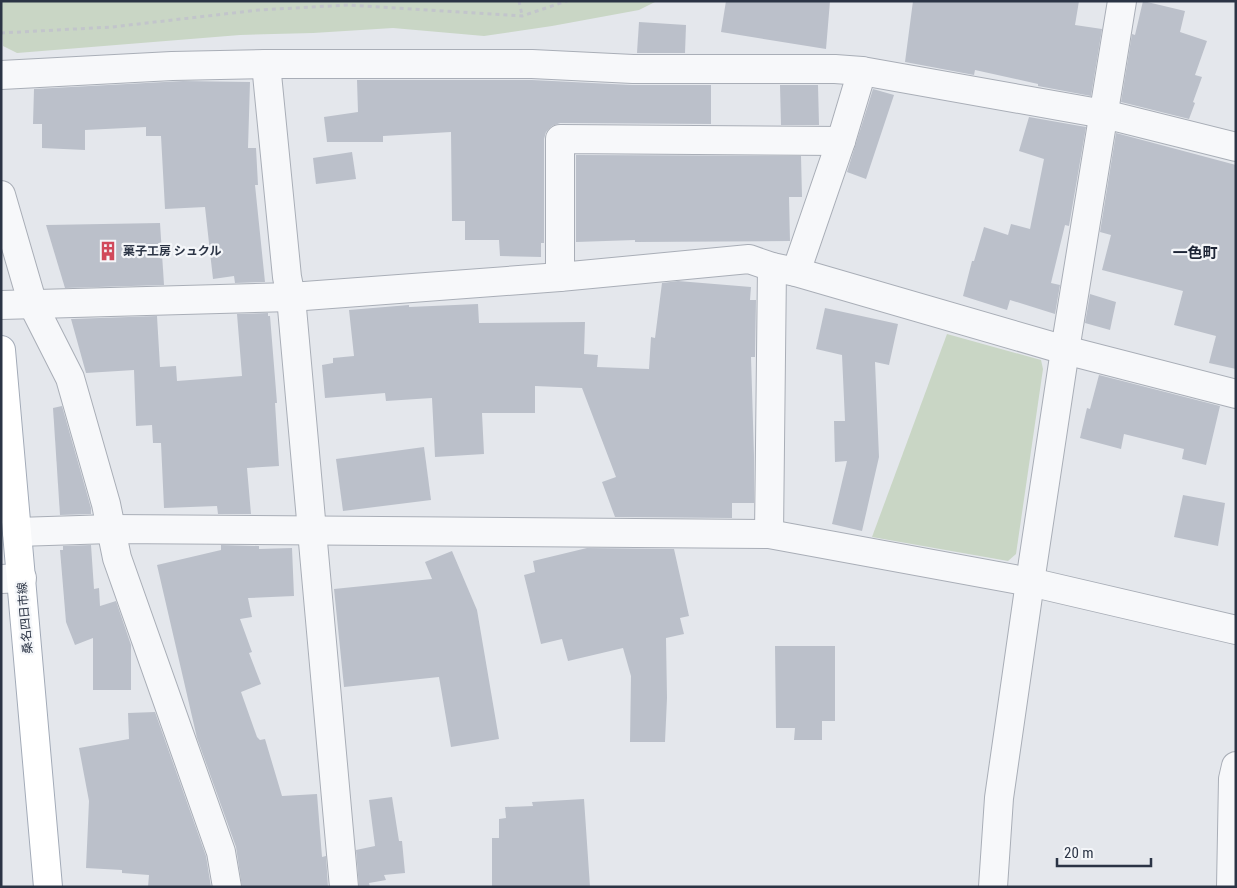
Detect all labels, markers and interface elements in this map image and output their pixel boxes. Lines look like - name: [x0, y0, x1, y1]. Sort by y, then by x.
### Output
- building icon: 菓子工房 シュクル: [97, 240, 119, 262]
- place label: 菓子工房 シュクル: [123, 244, 221, 258]
- district label: 一色町: [1172, 244, 1218, 262]
- street label: 桑名四日市線: [15, 582, 35, 654]
- scale bar: [1057, 836, 1151, 868]
- text: 20 m: [1064, 844, 1094, 862]

